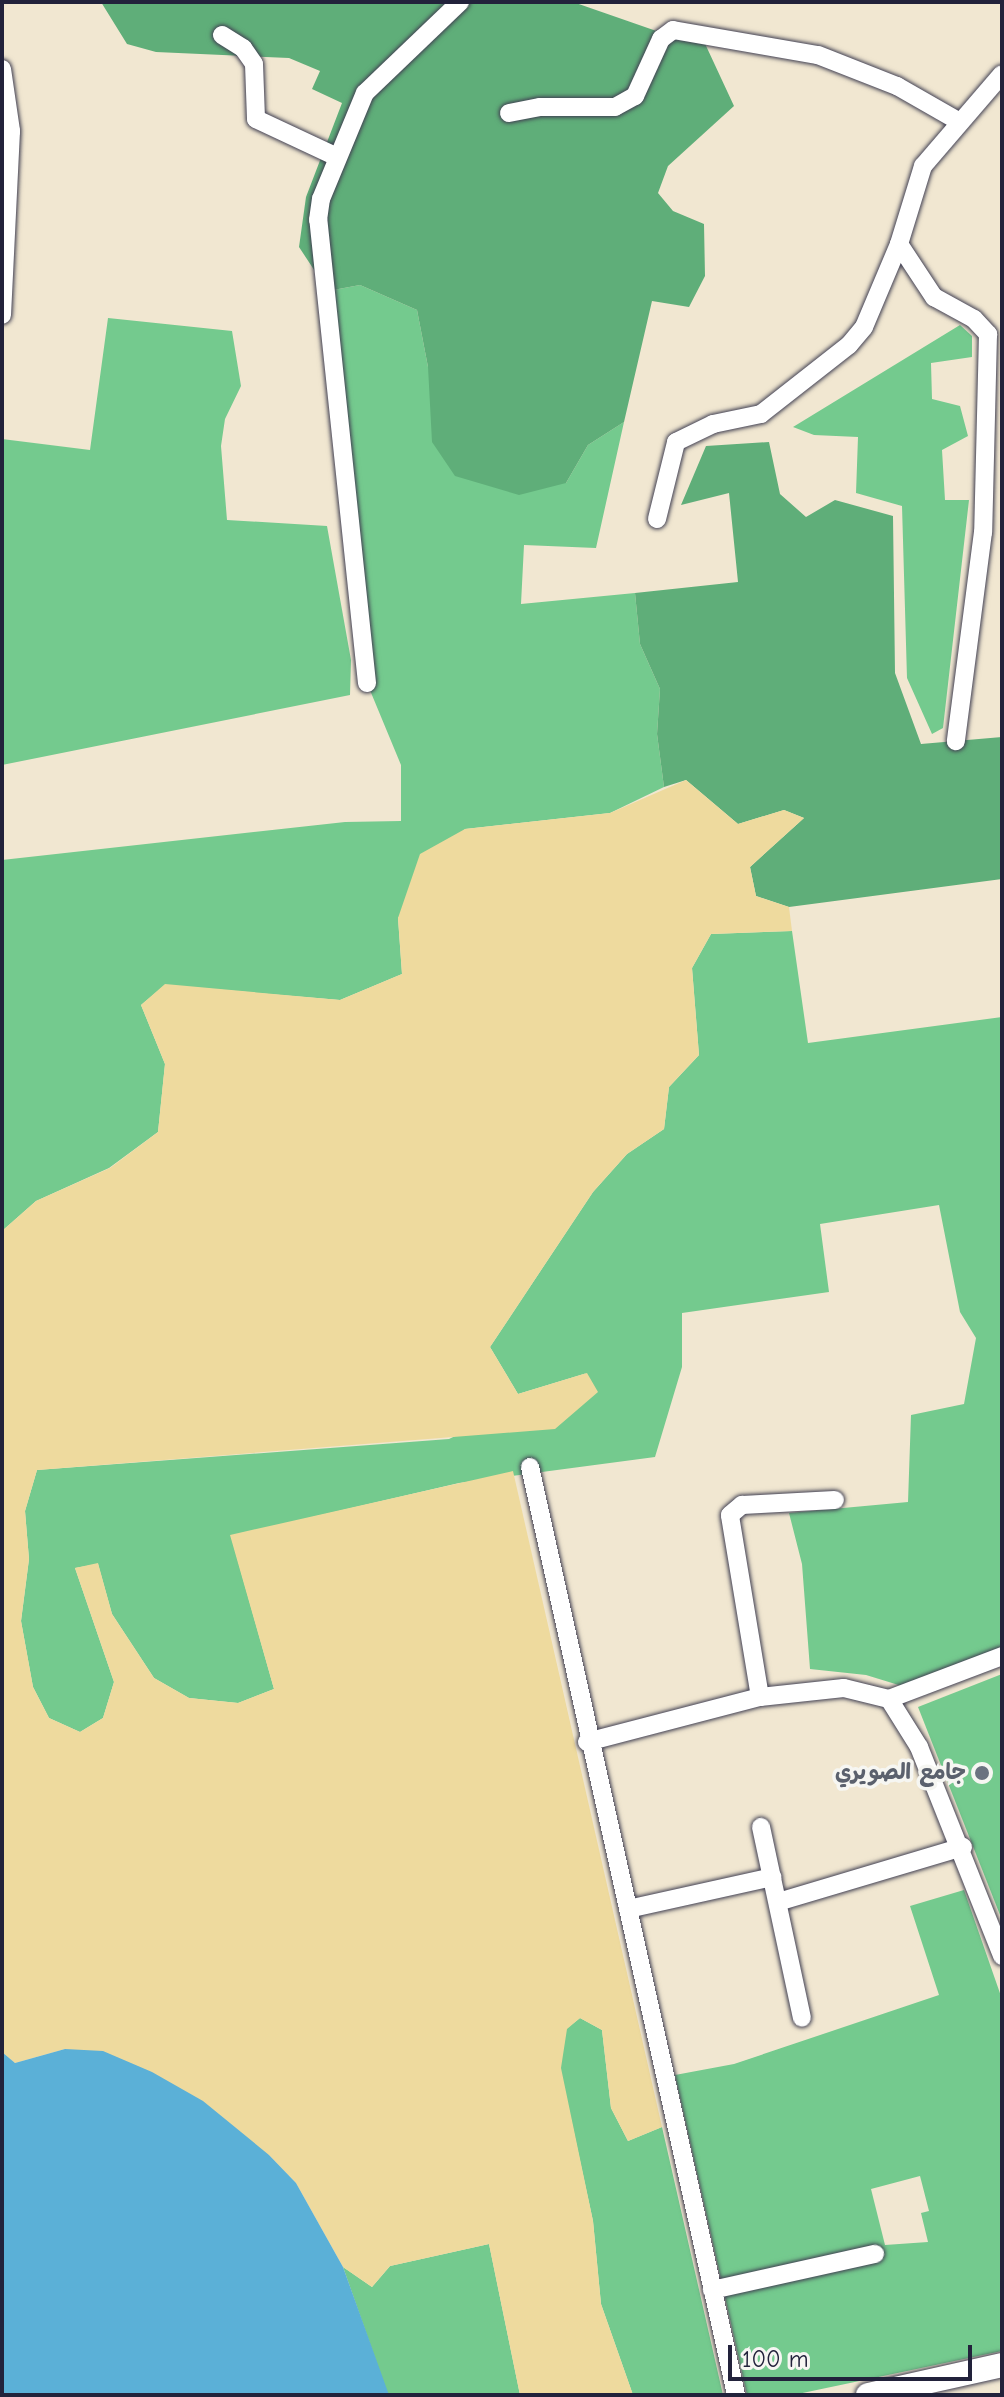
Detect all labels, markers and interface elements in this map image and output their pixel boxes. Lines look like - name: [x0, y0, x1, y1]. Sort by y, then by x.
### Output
- place label: جامع الصويري: [835, 1760, 966, 1786]
- marker: جامع الصويري: [973, 1764, 991, 1782]
- scale bar: [732, 2329, 976, 2379]
- text: 100 m: [742, 2345, 809, 2373]

